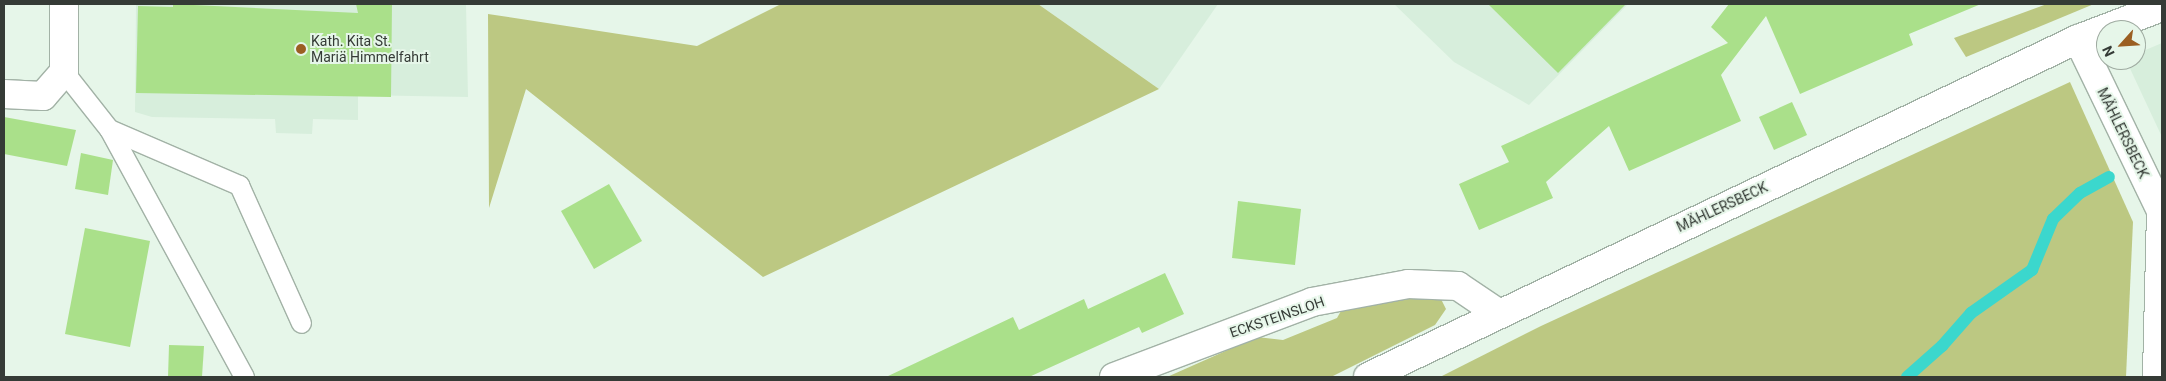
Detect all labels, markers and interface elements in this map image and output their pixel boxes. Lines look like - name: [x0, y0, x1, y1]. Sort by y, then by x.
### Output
- north arrow: [2096, 20, 2146, 70]
- place label: Kath. Kita St. Mariä Himmelfahrt: [311, 33, 429, 65]
- marker: Kath. Kita St. Mariä Himmelfahrt: [295, 43, 307, 55]
- text: N: [2099, 43, 2118, 59]
- street label: MÄHLERSBECK: [2094, 85, 2152, 181]
- street label: MÄHLERSBECK: [1674, 179, 1770, 235]
- street label: ECKSTEINSLOH: [1227, 293, 1327, 341]

